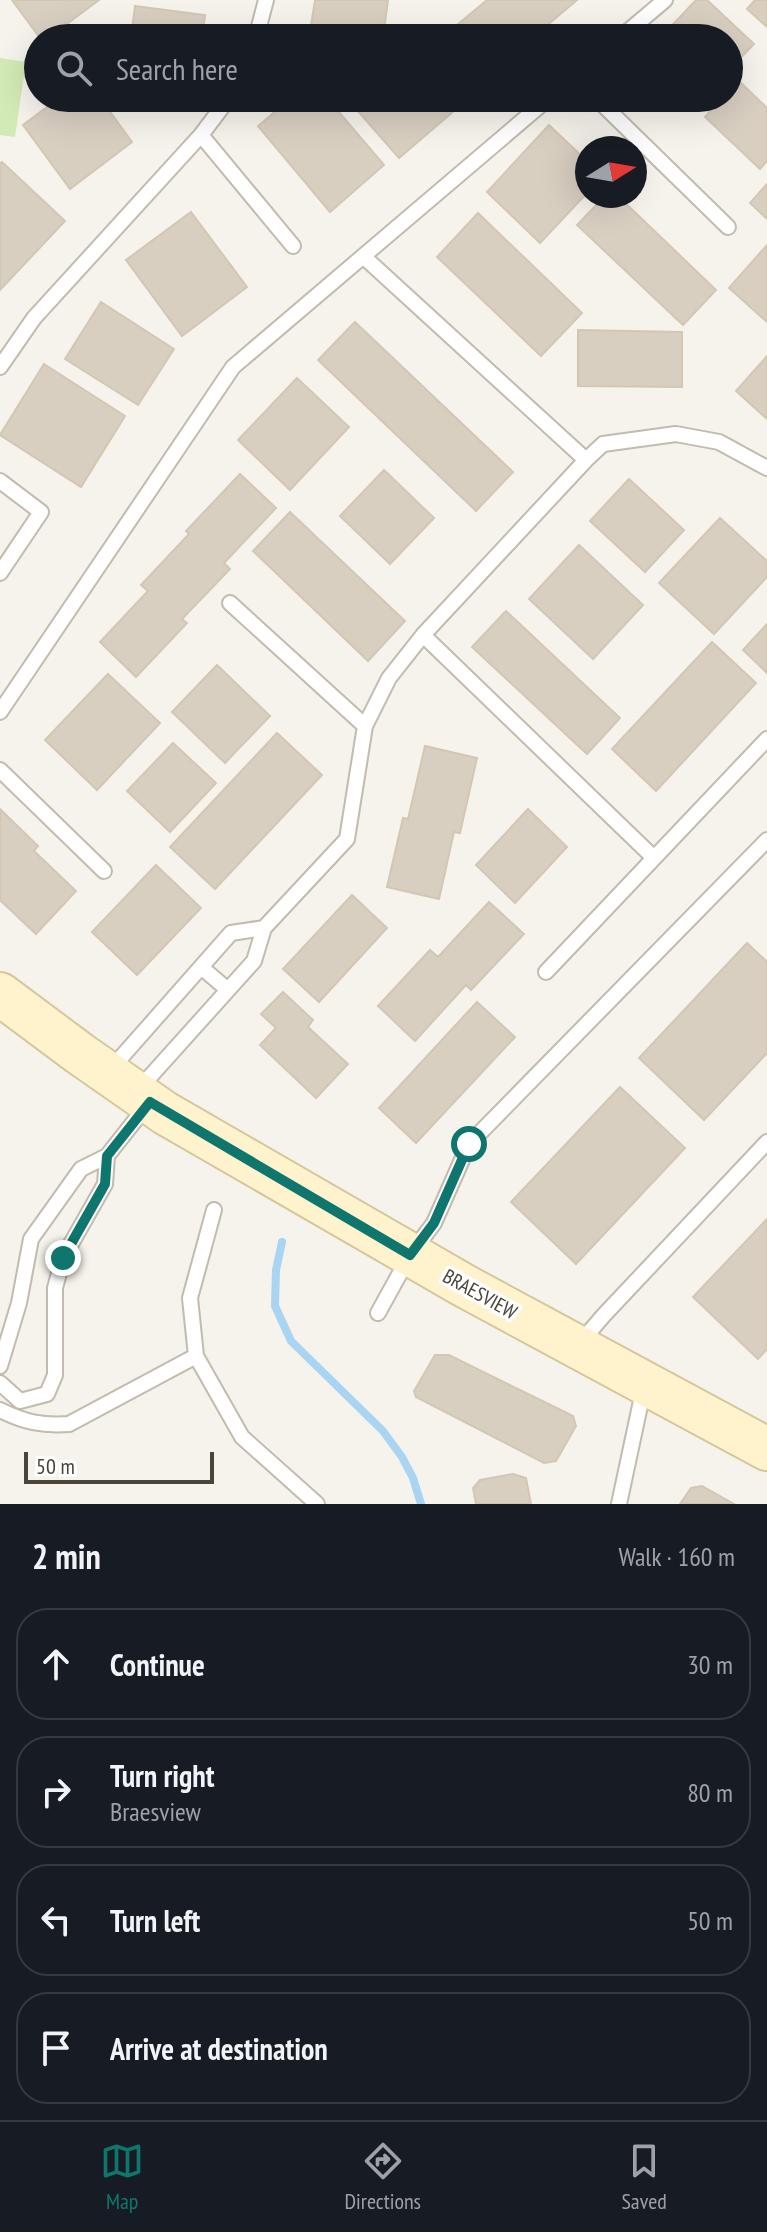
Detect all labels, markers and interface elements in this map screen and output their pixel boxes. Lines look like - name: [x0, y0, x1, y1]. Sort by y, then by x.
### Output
- search box: [24, 24, 743, 112]
- icon: search: [52, 46, 96, 90]
- text: Search here: [116, 49, 238, 88]
- north arrow: [575, 136, 647, 208]
- route start: [451, 1126, 487, 1162]
- route end: [45, 1240, 81, 1276]
- street label: BRAESVIEW: [438, 1263, 522, 1325]
- scale bar: [24, 1448, 214, 1484]
- text: 50 m: [36, 1452, 75, 1480]
- text: 2 min: [32, 1534, 101, 1578]
- text: Walk · 160 m: [618, 1540, 735, 1573]
- icon: ahead: [34, 1642, 78, 1686]
- text: Continue: [110, 1645, 205, 1684]
- text: 30 m: [687, 1648, 733, 1681]
- text: Turn right: [110, 1756, 214, 1795]
- icon: right: [34, 1770, 78, 1814]
- text: 80 m: [687, 1776, 733, 1809]
- text: Braesview: [110, 1795, 201, 1828]
- icon: left: [34, 1898, 78, 1942]
- text: Turn left: [110, 1901, 200, 1940]
- text: 50 m: [687, 1904, 733, 1937]
- icon: arrive: [34, 2026, 78, 2070]
- text: Arrive at destination: [110, 2029, 328, 2068]
- tab: Map: [100, 2139, 144, 2215]
- tab: Directions: [345, 2139, 421, 2215]
- tab: Saved: [621, 2139, 667, 2215]

